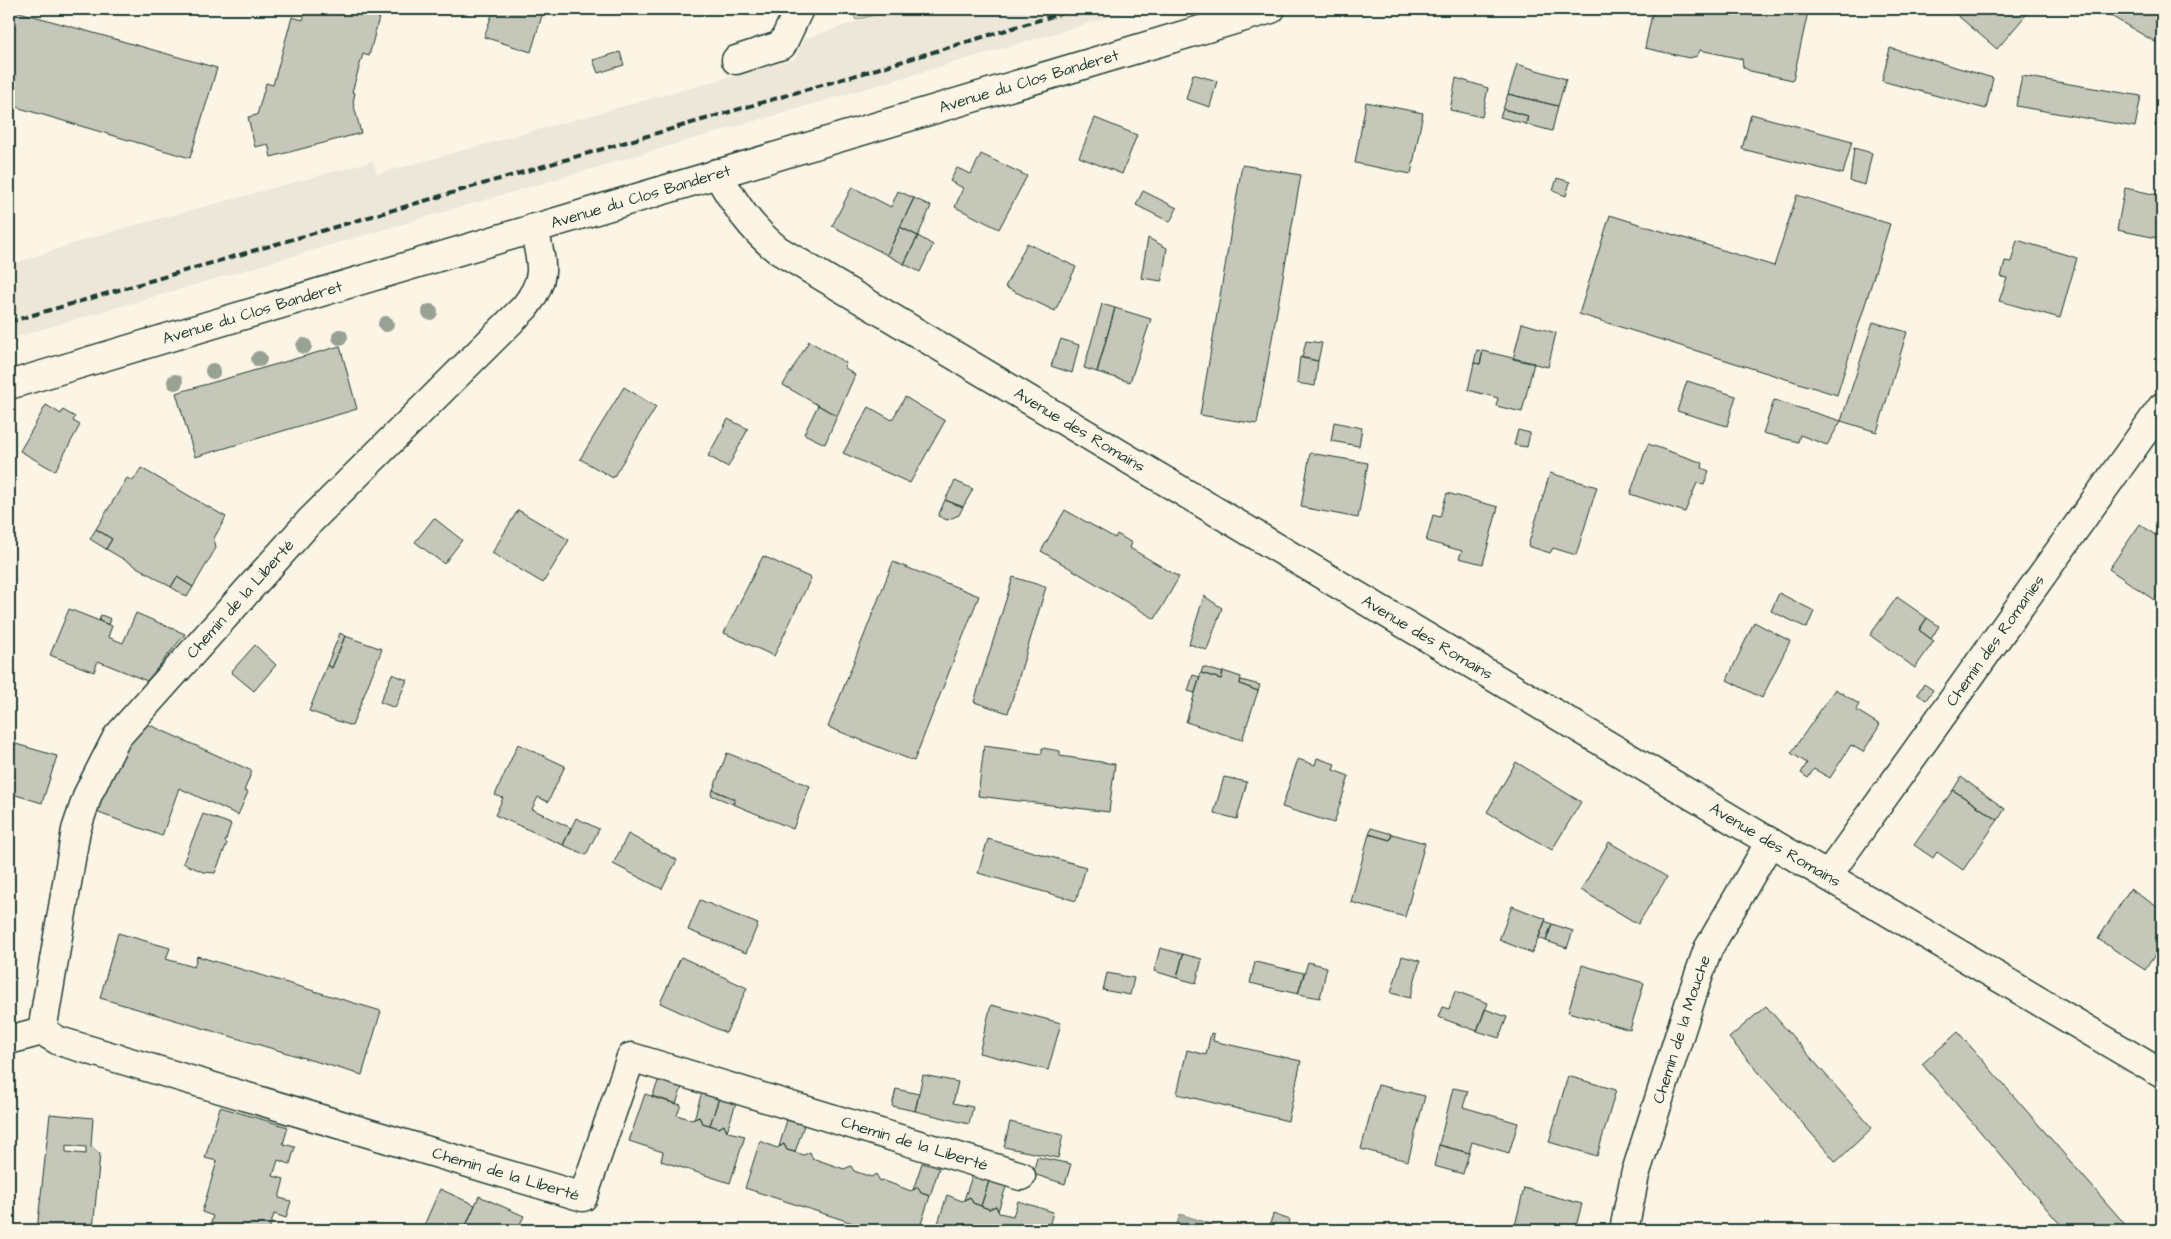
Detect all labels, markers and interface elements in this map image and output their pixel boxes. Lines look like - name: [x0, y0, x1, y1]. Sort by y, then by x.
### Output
- street label: Avenue du Clos Banderet: [936, 44, 1122, 118]
- street label: Avenue du Clos Banderet: [548, 159, 734, 234]
- street label: Avenue du Clos Banderet: [160, 275, 346, 350]
- street label: Avenue des Romains: [1010, 382, 1149, 478]
- street label: Chemin de la Liberté: [181, 534, 300, 663]
- street label: Chemin des Romanies: [1941, 570, 2050, 711]
- street label: Avenue des Romains: [1358, 590, 1497, 685]
- street label: Avenue des Romains: [1705, 797, 1845, 892]
- street label: Chemin de la Mouche: [1647, 952, 1716, 1106]
- street label: Chemin de la Liberté: [838, 1111, 991, 1176]
- street label: Chemin de la Liberté: [430, 1142, 582, 1206]

